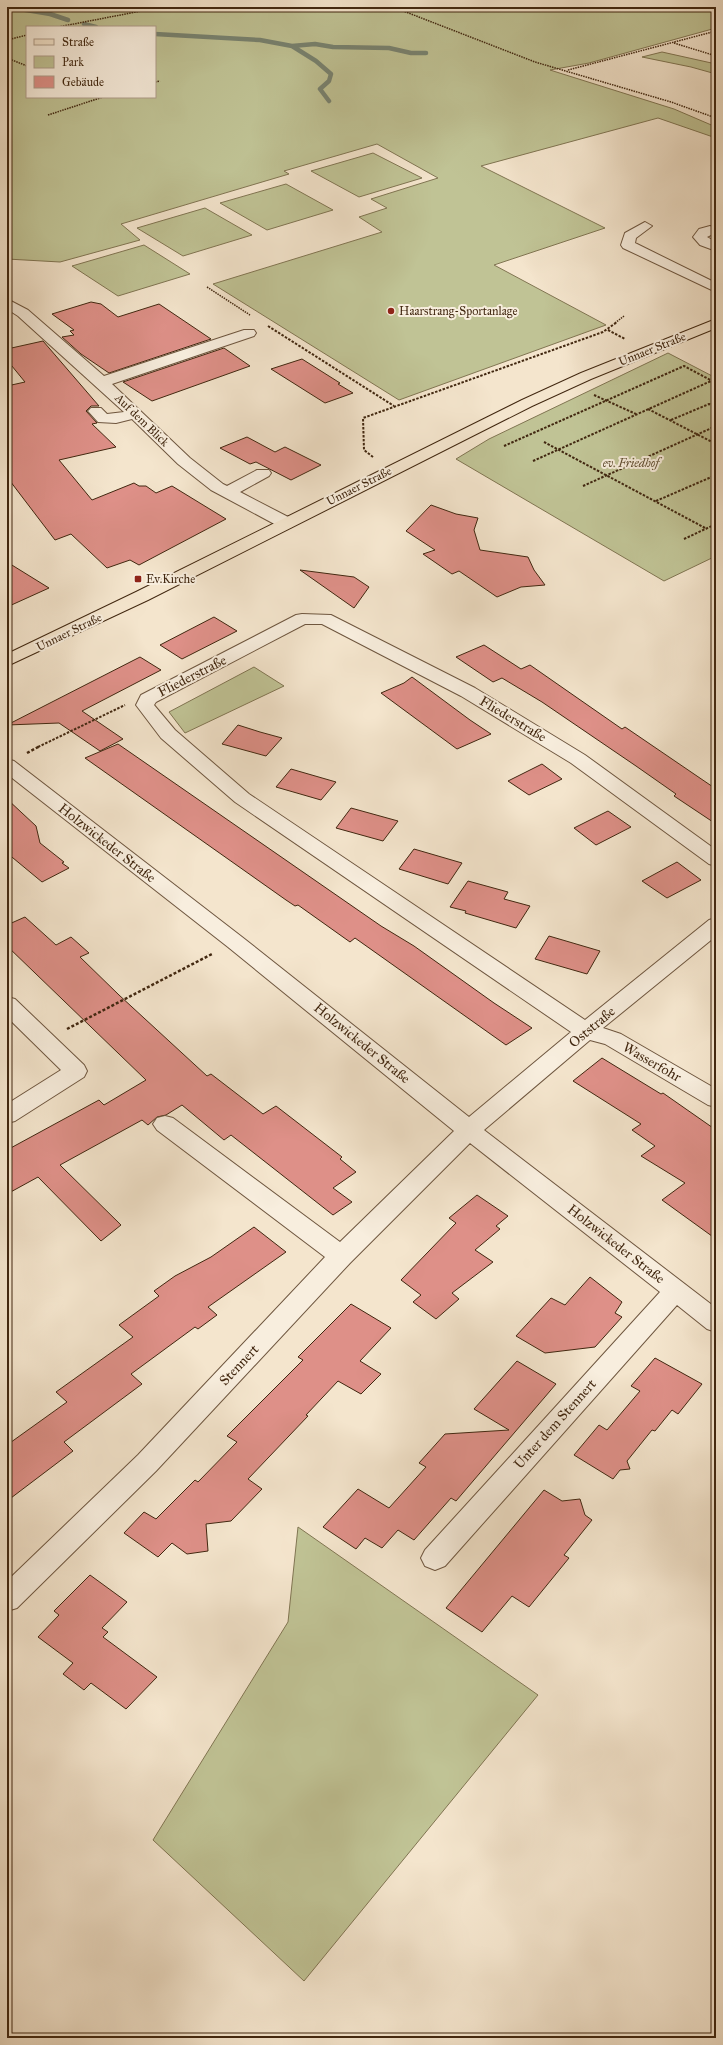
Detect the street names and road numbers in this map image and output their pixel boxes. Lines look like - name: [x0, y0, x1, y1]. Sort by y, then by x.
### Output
- street label: Unnaer Straße: [616, 329, 688, 369]
- street label: Auf dem Blick: [111, 390, 172, 450]
- street label: Unnaer Straße: [324, 464, 394, 508]
- street label: Unnaer Straße: [34, 610, 104, 654]
- street label: Fliederstraße: [155, 651, 229, 701]
- street label: Fliederstraße: [476, 692, 550, 746]
- street label: Holzwickeder Straße: [55, 800, 159, 886]
- street label: Holzwickeder Straße: [311, 999, 414, 1087]
- street label: Oststraße: [565, 1003, 619, 1051]
- street label: Wasserfohr: [620, 1038, 685, 1086]
- street label: Holzwickeder Straße: [564, 1201, 668, 1287]
- street label: Stennert: [216, 1341, 262, 1389]
- street label: Unter dem Stennert: [510, 1376, 600, 1472]

